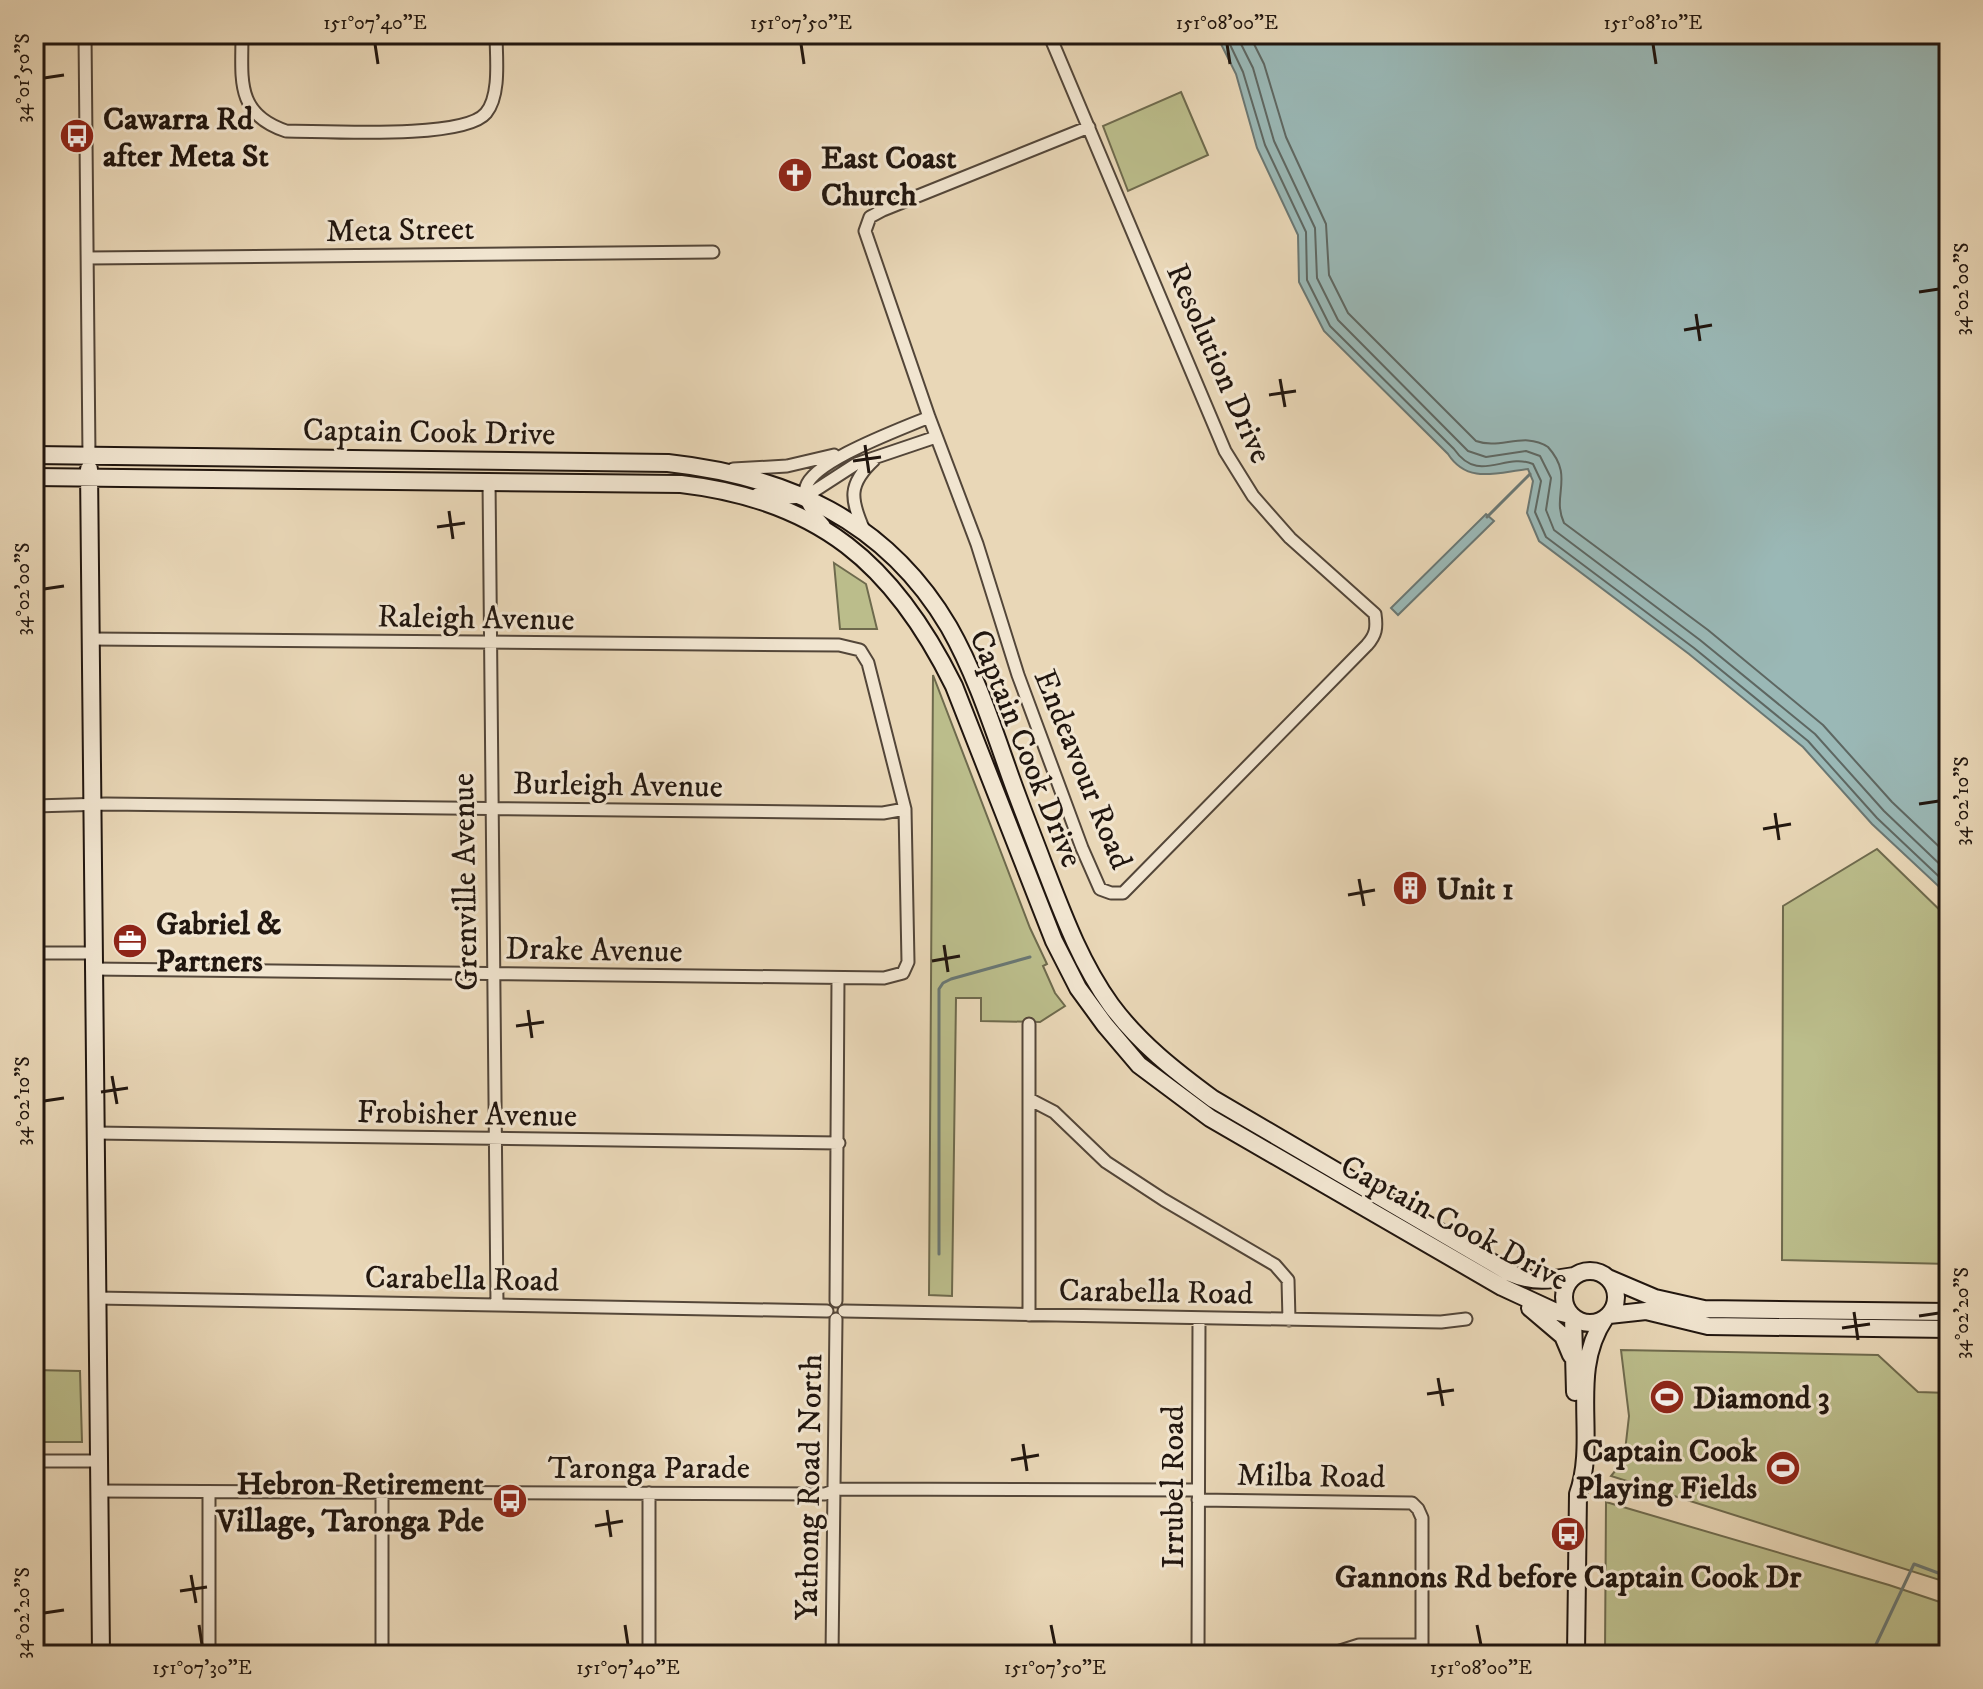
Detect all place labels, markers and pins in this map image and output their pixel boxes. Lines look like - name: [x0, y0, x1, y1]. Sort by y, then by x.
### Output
- place label: Cawarra Rd after Meta St: [103, 100, 270, 177]
- bus stop icon: Cawarra Rd after Meta St: [58, 117, 96, 155]
- place label: East Coast Church: [821, 139, 957, 216]
- church icon: East Coast Church: [776, 156, 814, 194]
- building icon: Unit 1: [1391, 869, 1429, 907]
- place label: Unit 1: [1436, 870, 1514, 910]
- place label: Gabriel & Partners: [156, 905, 282, 982]
- office icon: Gabriel & Partners: [111, 922, 149, 960]
- sports icon: Diamond 3: [1648, 1378, 1686, 1416]
- place label: Diamond 3: [1693, 1379, 1830, 1419]
- place label: Captain Cook Playing Fields: [1576, 1432, 1758, 1509]
- sports icon: Captain Cook Playing Fields: [1764, 1449, 1802, 1487]
- place label: Hebron Retirement Village, Taronga Pde: [214, 1465, 485, 1542]
- bus stop icon: Hebron Retirement Village, Taronga Pde: [491, 1482, 529, 1520]
- bus stop icon: Gannons Rd before Captain Cook Dr: [1549, 1515, 1587, 1553]
- place label: Gannons Rd before Captain Cook Dr: [1335, 1558, 1802, 1598]

